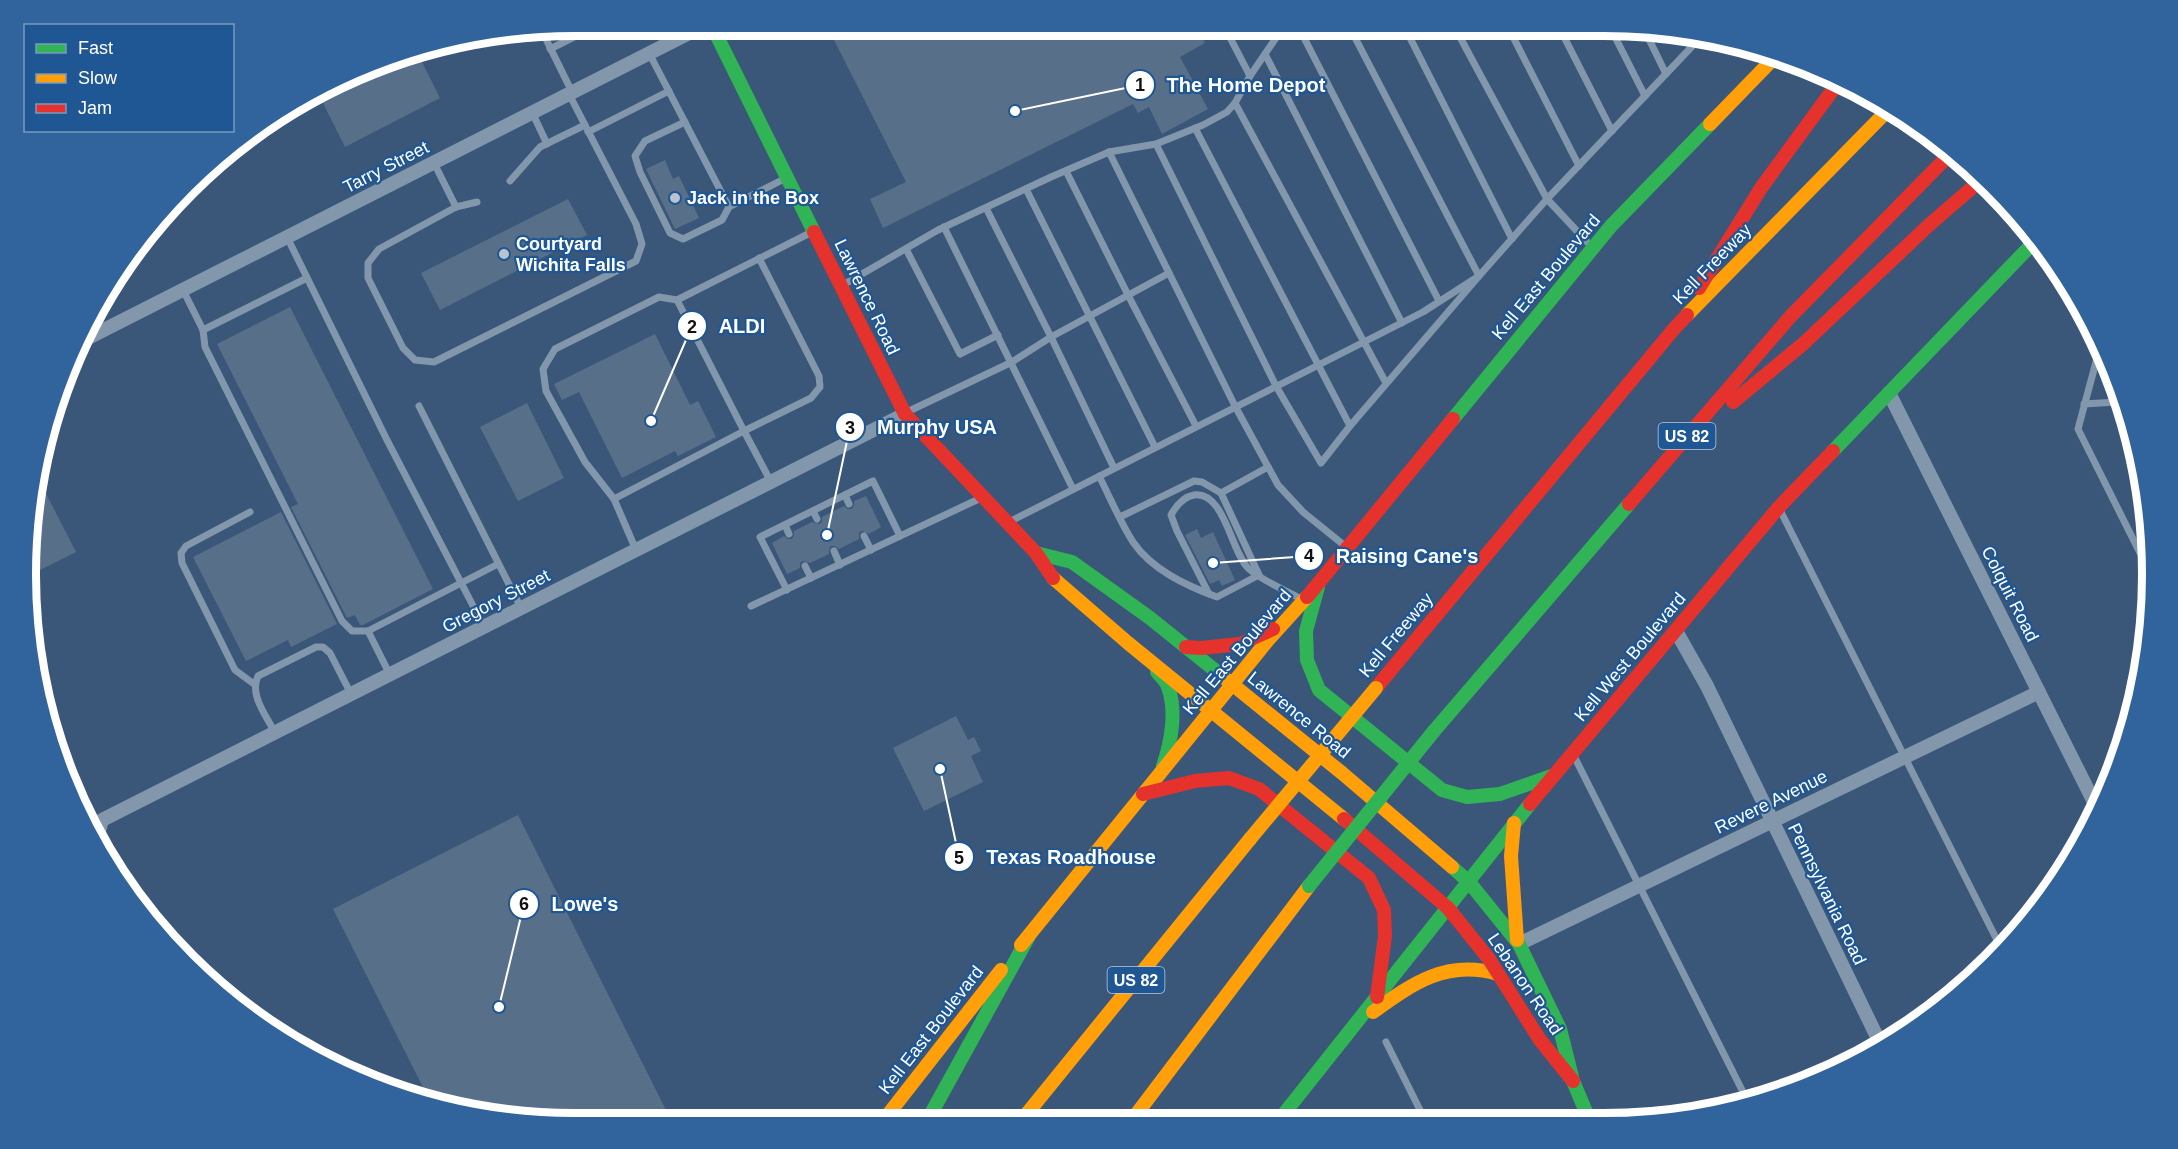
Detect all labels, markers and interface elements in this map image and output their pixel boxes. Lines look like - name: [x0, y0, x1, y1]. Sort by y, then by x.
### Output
- legend: [24, 24, 234, 132]
- text: Fast: [78, 38, 113, 58]
- callout: The Home Depot: [1125, 66, 1338, 104]
- text: Slow: [78, 68, 118, 88]
- text: The Home Depot: [1167, 74, 1326, 96]
- text: 1: [1135, 75, 1145, 95]
- text: Jam: [78, 98, 112, 118]
- street label: Tarry Street: [340, 137, 432, 197]
- place label: Jack in the Box: [687, 188, 819, 208]
- marker: Jack in the Box: [668, 191, 682, 205]
- street label: Kell East Boulevard: [1488, 210, 1604, 344]
- street label: Kell Freeway: [1669, 220, 1755, 308]
- place label: Courtyard Wichita Falls: [516, 234, 626, 275]
- street label: Lawrence Road: [830, 236, 904, 358]
- marker: Courtyard Wichita Falls: [497, 247, 511, 261]
- callout: ALDI: [677, 307, 777, 345]
- text: ALDI: [719, 315, 765, 337]
- text: 2: [687, 317, 697, 337]
- callout: Murphy USA: [835, 408, 1009, 446]
- text: Murphy USA: [877, 416, 997, 438]
- text: 3: [845, 418, 855, 438]
- road number: US 82: [1658, 423, 1716, 449]
- callout: Raising Cane's: [1294, 537, 1491, 575]
- street label: Colquit Road: [1977, 543, 2043, 645]
- text: Raising Cane's: [1336, 545, 1478, 567]
- text: 4: [1304, 546, 1314, 566]
- street label: Gregory Street: [439, 565, 553, 637]
- street label: Kell East Boulevard: [1179, 585, 1295, 719]
- street label: Kell Freeway: [1355, 589, 1437, 681]
- street label: Kell West Boulevard: [1570, 589, 1690, 725]
- street label: Lawrence Road: [1244, 668, 1354, 762]
- street label: Revere Avenue: [1711, 766, 1831, 838]
- street label: Pennsylvania Road: [1784, 820, 1870, 968]
- callout: Texas Roadhouse: [944, 838, 1168, 876]
- text: Texas Roadhouse: [986, 846, 1156, 868]
- text: 5: [954, 848, 964, 868]
- callout: Lowe's: [509, 885, 630, 923]
- text: Lowe's: [552, 893, 619, 915]
- text: 6: [519, 894, 529, 914]
- street label: Lebanon Road: [1484, 929, 1566, 1039]
- street label: Kell East Boulevard: [875, 962, 987, 1098]
- road number: US 82: [1108, 967, 1164, 993]

